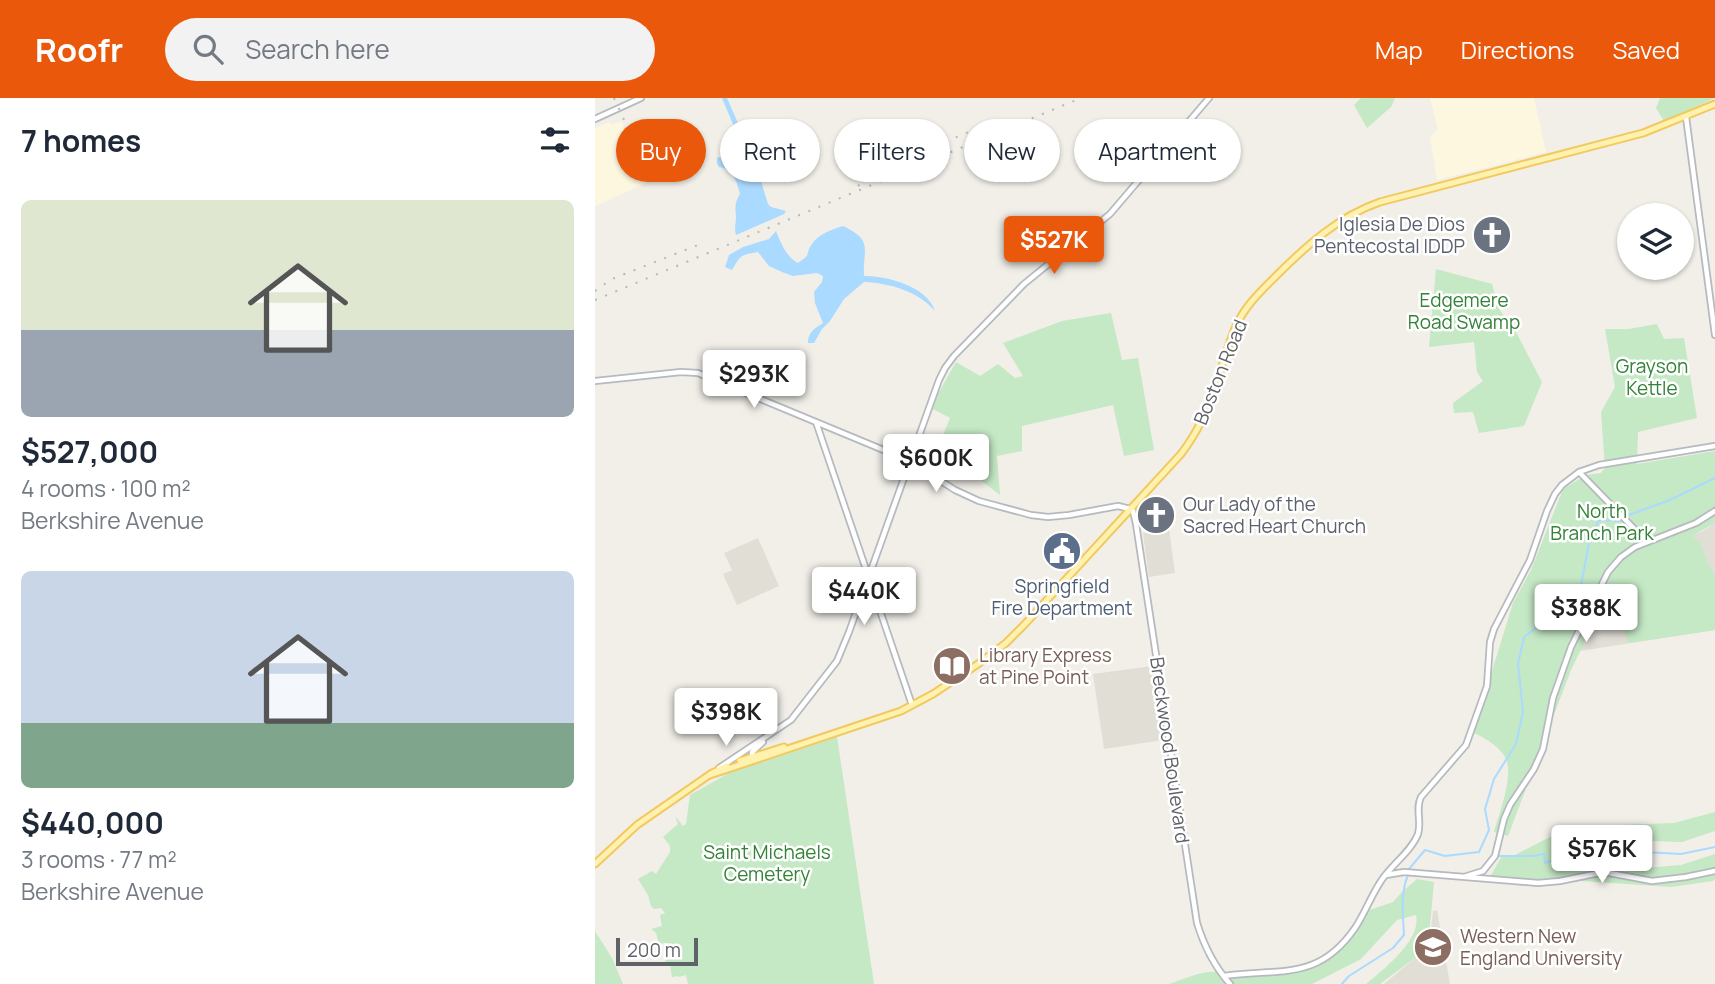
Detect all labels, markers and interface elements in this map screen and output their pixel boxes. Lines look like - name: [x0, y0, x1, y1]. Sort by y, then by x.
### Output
- search box: [165, 18, 655, 81]
- text: Roofr: [35, 27, 123, 72]
- icon: search: [189, 30, 227, 68]
- text: Search here: [245, 31, 390, 67]
- text: Map: [1375, 33, 1423, 66]
- text: Directions: [1461, 33, 1574, 66]
- text: Saved: [1612, 33, 1680, 66]
- chip: Buy: [616, 119, 706, 182]
- chip: Rent: [720, 119, 820, 182]
- chip: Filters: [834, 119, 950, 182]
- chip: New: [964, 119, 1060, 182]
- chip: Apartment: [1074, 119, 1241, 182]
- text: 7 homes: [21, 120, 141, 161]
- icon: filters: [536, 121, 574, 159]
- map controls: [1617, 203, 1694, 280]
- button: layers: [1617, 203, 1694, 280]
- place label: Iglesia De Dios Pentecostal IDDP: [1314, 211, 1465, 259]
- church icon: Iglesia De Dios Pentecostal IDDP: [1471, 214, 1513, 256]
- pin: $527K: [1005, 216, 1103, 276]
- text: $527K: [1020, 223, 1088, 255]
- icon: home: [235, 245, 361, 371]
- park label: Edgemere Road Swamp: [1408, 287, 1520, 335]
- street label: Boston Road: [1187, 316, 1253, 428]
- pin: $293K: [705, 350, 803, 410]
- park label: Grayson Kettle: [1616, 353, 1688, 401]
- text: $293K: [719, 357, 789, 389]
- text: $527,000: [21, 431, 158, 472]
- pin: $600K: [887, 434, 985, 494]
- text: $600K: [899, 441, 973, 473]
- text: 4 rooms · 100 m²: [21, 472, 191, 504]
- place label: Our Lady of the Sacred Heart Church: [1183, 491, 1366, 539]
- church icon: Our Lady of the Sacred Heart Church: [1135, 494, 1177, 536]
- park label: North Branch Park: [1550, 498, 1654, 546]
- text: Berkshire Avenue: [21, 504, 204, 536]
- public building icon: Springfield Fire Department: [1041, 530, 1083, 572]
- pin: $440K: [815, 568, 913, 627]
- place label: Springfield Fire Department: [991, 573, 1133, 621]
- text: $440K: [828, 574, 900, 606]
- pin: $388K: [1537, 584, 1635, 644]
- text: $388K: [1551, 591, 1621, 623]
- icon: home: [235, 616, 361, 742]
- place label: Library Express at Pine Point: [979, 642, 1112, 690]
- library icon: Library Express at Pine Point: [931, 645, 973, 687]
- street label: Breckwood Boulevard: [1144, 655, 1196, 845]
- pin: $398K: [677, 688, 775, 748]
- text: $398K: [690, 695, 762, 727]
- text: $440,000: [21, 802, 164, 843]
- pin: $576K: [1553, 826, 1651, 885]
- text: $576K: [1567, 832, 1637, 864]
- park label: Saint Michaels Cemetery: [703, 839, 831, 887]
- text: 3 rooms · 77 m²: [21, 843, 177, 875]
- text: Berkshire Avenue: [21, 875, 204, 907]
- place label: Western New England University: [1460, 923, 1622, 971]
- school or university icon: Western New England University: [1412, 926, 1454, 968]
- scale bar: [616, 935, 698, 967]
- text: 200 m: [627, 937, 681, 963]

